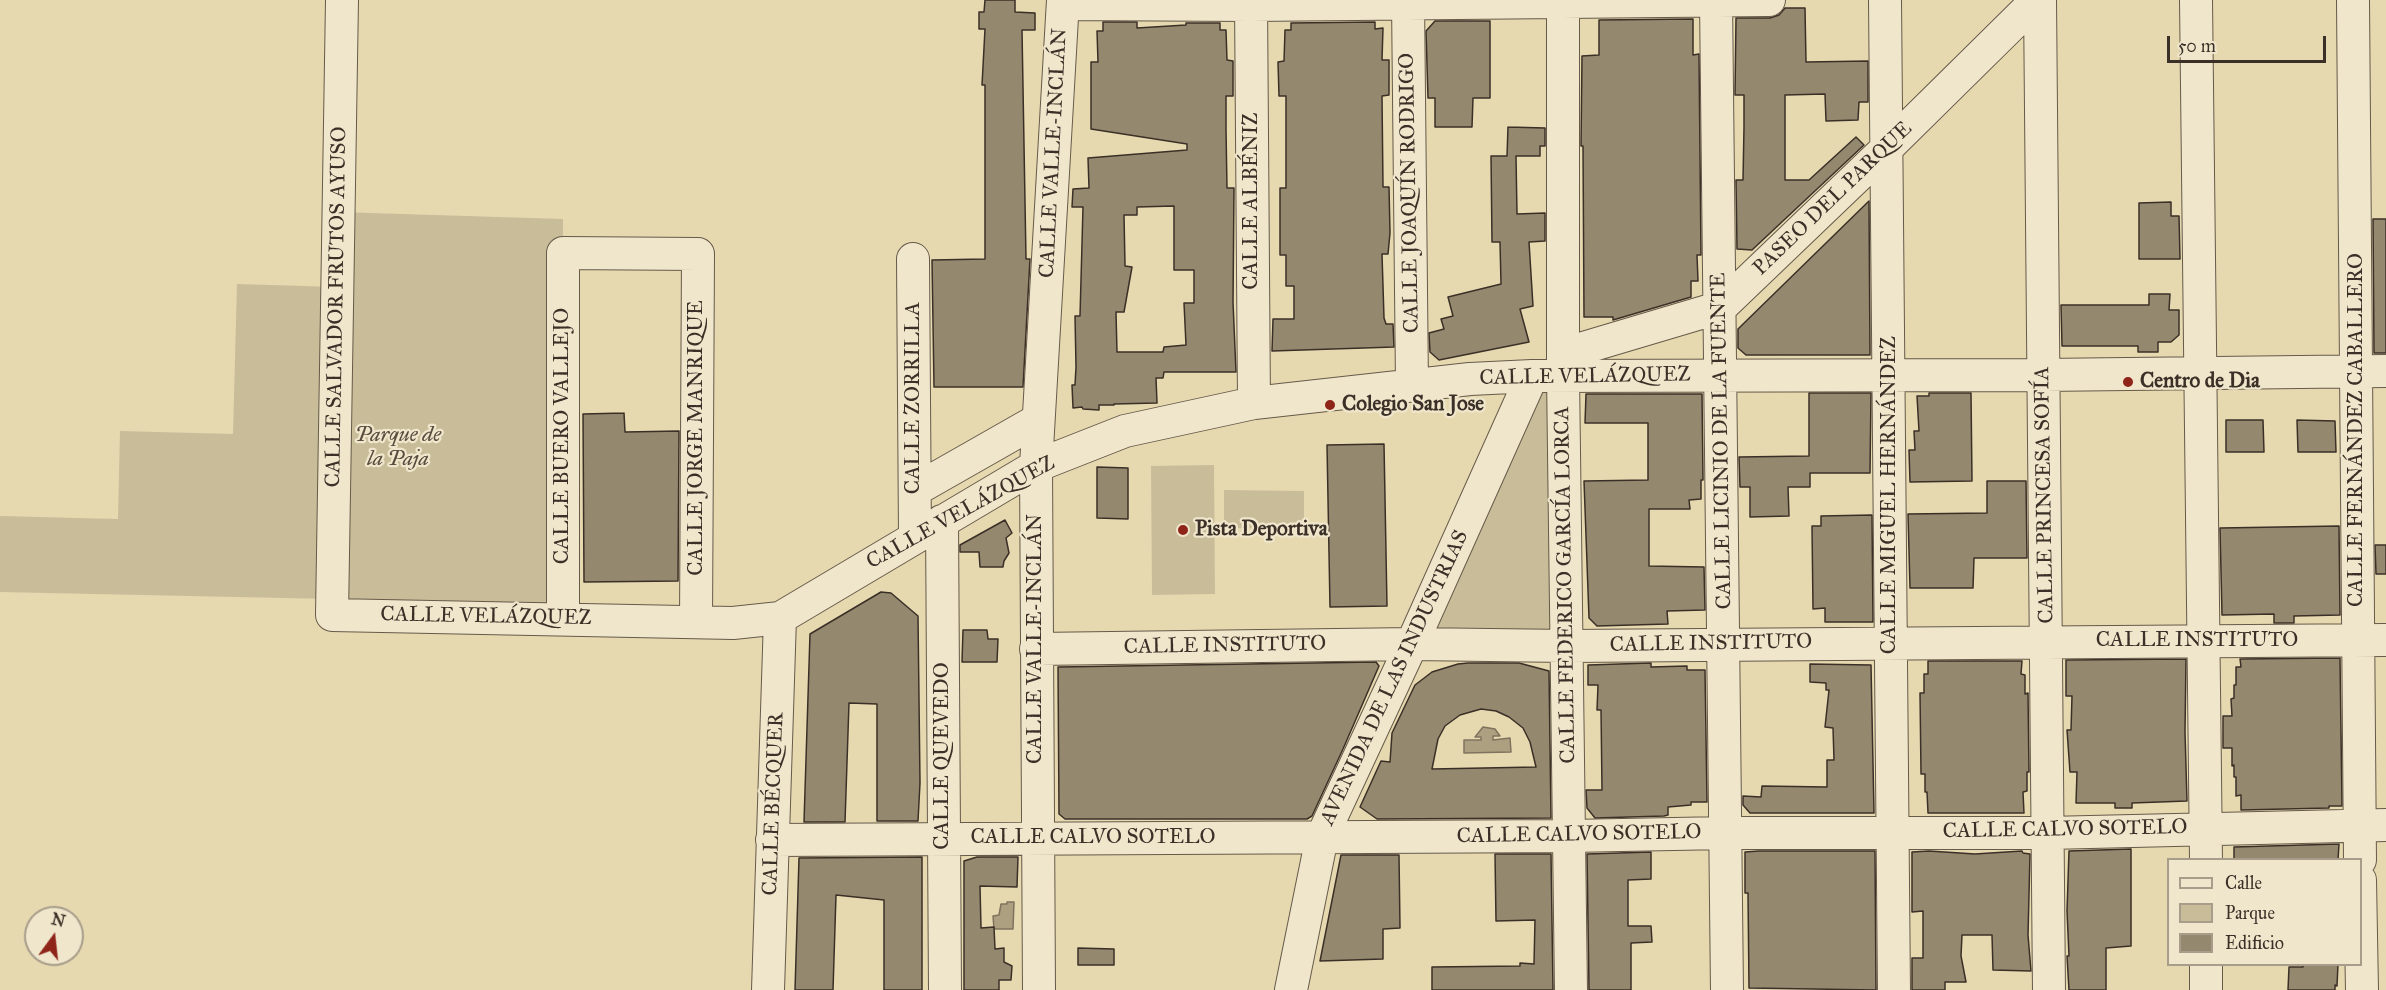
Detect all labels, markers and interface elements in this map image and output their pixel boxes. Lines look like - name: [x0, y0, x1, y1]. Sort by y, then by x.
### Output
- scale bar: [2170, 24, 2329, 62]
- street label: CALLE VALLE-INCLÁN: [1035, 27, 1073, 279]
- text: 50 m: [2178, 35, 2216, 57]
- street label: CALLE JOAQUÍN RODRIGO: [1395, 53, 1425, 333]
- street label: CALLE ALBÉNIZ: [1239, 112, 1265, 290]
- street label: PASEO DEL PARQUE: [1748, 117, 1918, 281]
- street label: CALLE SALVADOR FRUTOS AYUSO: [321, 126, 353, 488]
- street label: CALLE FERNÁNDEZ CABALLERO: [2344, 253, 2370, 607]
- street label: CALLE LICINIO DE LA FUENTE: [1706, 272, 1738, 610]
- street label: CALLE JORGE MANRIQUE: [684, 300, 710, 576]
- street label: CALLE ZORRILLA: [901, 302, 927, 494]
- street label: CALLE BUERO VALLEJO: [550, 308, 576, 564]
- street label: CALLE MIGUEL HERNÁNDEZ: [1877, 336, 1903, 654]
- street label: CALLE VELÁZQUEZ: [1479, 363, 1691, 391]
- street label: CALLE PRINCESA SOFÍA: [2030, 366, 2060, 624]
- place label: Centro de Dia: [2140, 369, 2260, 395]
- marker: Centro de Dia: [2121, 375, 2135, 389]
- place label: Colegio San Jose: [1342, 392, 1484, 418]
- marker: Colegio San Jose: [1323, 398, 1337, 412]
- street label: CALLE FEDERICO GARCÍA LORCA: [1550, 406, 1582, 764]
- park label: Parque de la Paja: [355, 423, 441, 473]
- street label: CALLE VELÁZQUEZ: [862, 451, 1060, 575]
- street label: CALLE VALLE-INCLÁN: [1023, 514, 1049, 764]
- place label: Pista Deportiva: [1195, 517, 1328, 543]
- marker: Pista Deportiva: [1176, 523, 1190, 537]
- street label: AVENIDA DE LAS INDUSTRIAS: [1315, 526, 1475, 830]
- street label: CALLE VELÁZQUEZ: [380, 603, 592, 631]
- street label: CALLE INSTITUTO: [2096, 628, 2298, 654]
- street label: CALLE INSTITUTO: [1610, 630, 1812, 658]
- street label: CALLE INSTITUTO: [1124, 632, 1326, 660]
- street label: CALLE QUEVEDO: [930, 662, 956, 850]
- street label: CALLE BÉCQUER: [758, 712, 790, 896]
- street label: CALLE CALVO SOTELO: [1942, 815, 2188, 845]
- street label: CALLE CALVO SOTELO: [1456, 820, 1702, 850]
- street label: CALLE CALVO SOTELO: [971, 825, 1215, 851]
- legend: [2167, 858, 2362, 966]
- text: Calle: [2225, 872, 2262, 894]
- text: Parque: [2225, 902, 2275, 924]
- north arrow: [24, 906, 84, 966]
- text: N: [49, 909, 67, 931]
- text: Edificio: [2225, 932, 2284, 954]

